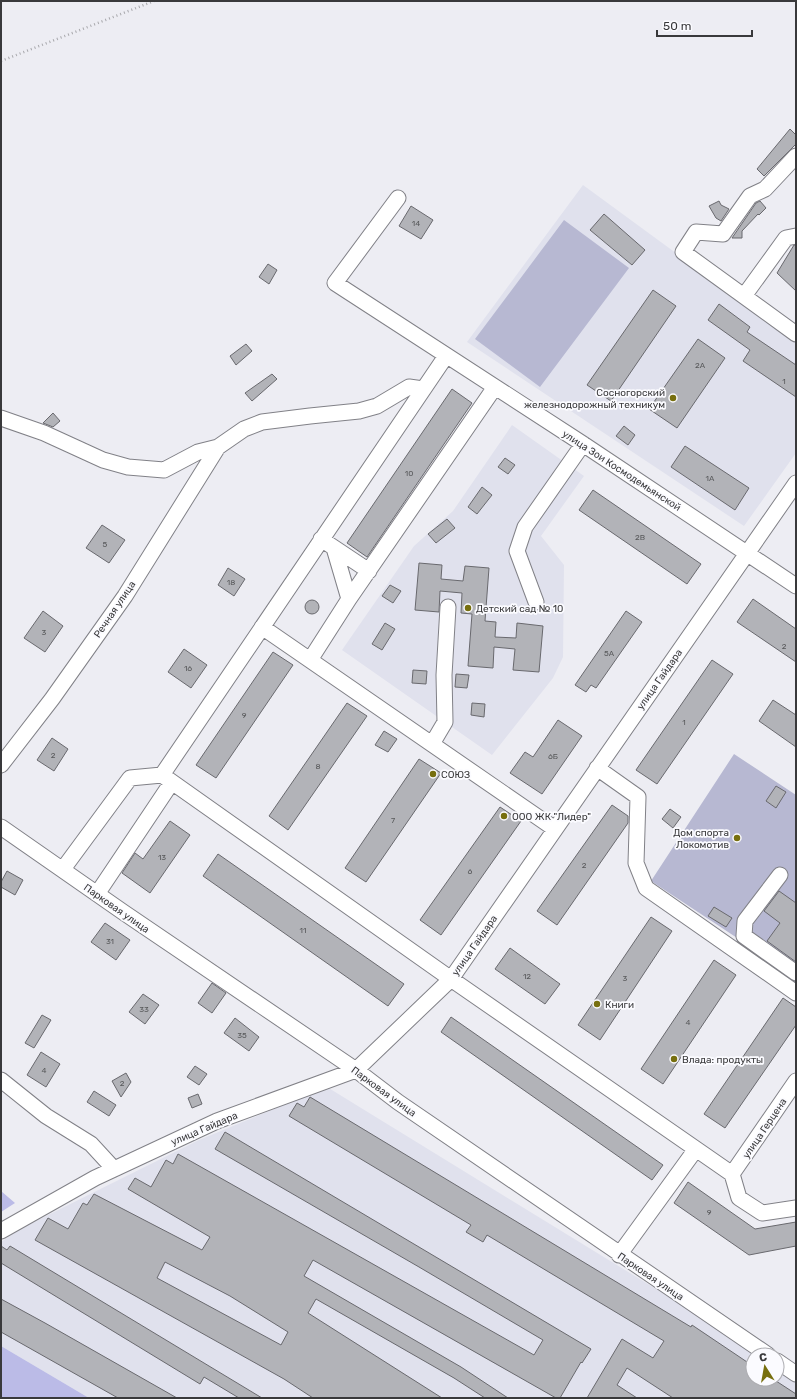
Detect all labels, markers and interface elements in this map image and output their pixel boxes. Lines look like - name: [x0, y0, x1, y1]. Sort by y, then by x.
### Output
- scale bar: [657, 12, 752, 38]
- text: 50 m: [663, 19, 691, 33]
- house number: 14: [412, 219, 420, 228]
- house number: 2А: [695, 361, 706, 370]
- house number: 1: [782, 377, 786, 386]
- place label: Сосногорский железнодорожный техникум: [524, 387, 665, 411]
- marker: Сосногорский железнодорожный техникум: [668, 393, 678, 403]
- street label: улица Зои Космодемьянской: [560, 428, 683, 514]
- house number: 10: [405, 469, 413, 478]
- house number: 1А: [706, 474, 715, 483]
- house number: 2В: [635, 533, 645, 542]
- house number: 5: [103, 540, 108, 549]
- house number: 18: [227, 578, 235, 587]
- street label: Речная улица: [91, 579, 138, 640]
- marker: Детский сад № 10: [463, 603, 473, 613]
- place label: Детский сад № 10: [476, 603, 563, 615]
- house number: 3: [42, 628, 47, 637]
- house number: 2: [782, 642, 787, 651]
- street label: улица Гайдара: [635, 647, 685, 712]
- house number: 5А: [604, 649, 615, 658]
- house number: 16: [184, 664, 192, 673]
- house number: 9: [242, 711, 247, 720]
- house number: 1: [682, 718, 686, 727]
- house number: 2: [51, 751, 56, 760]
- house number: 6Б: [548, 752, 558, 761]
- house number: 8: [315, 762, 321, 771]
- marker: СОЮЗ: [428, 769, 438, 779]
- place label: СОЮЗ: [441, 769, 470, 781]
- marker: ООО ЖК "Лидер": [499, 811, 509, 821]
- place label: ООО ЖК "Лидер": [512, 811, 591, 823]
- house number: 7: [391, 816, 395, 825]
- place label: Дом спорта Локомотив: [673, 827, 729, 851]
- marker: Дом спорта Локомотив: [732, 833, 742, 843]
- house number: 13: [158, 853, 166, 862]
- house number: 2: [582, 861, 587, 870]
- house number: 6: [468, 867, 473, 876]
- street label: Парковая улица: [81, 882, 152, 936]
- street label: улица Гайдара: [450, 913, 500, 978]
- house number: 11: [300, 926, 306, 935]
- house number: 31: [106, 937, 114, 946]
- house number: 12: [523, 972, 531, 981]
- house number: 3: [623, 974, 628, 983]
- marker: Книги: [592, 999, 602, 1009]
- place label: Книги: [605, 999, 634, 1011]
- house number: 33: [139, 1005, 149, 1014]
- house number: 4: [686, 1018, 691, 1027]
- house number: 35: [237, 1031, 247, 1040]
- marker: Влада: продукты: [669, 1054, 679, 1064]
- place label: Влада: продукты: [682, 1054, 763, 1066]
- street label: Парковая улица: [349, 1064, 418, 1119]
- house number: 4: [42, 1066, 47, 1075]
- house number: 2: [120, 1079, 125, 1088]
- street label: улица Герцена: [740, 1096, 789, 1161]
- street label: улица Гайдара: [169, 1110, 239, 1148]
- house number: 9: [707, 1208, 712, 1217]
- street label: Парковая улица: [615, 1250, 686, 1303]
- north arrow: [745, 1347, 785, 1387]
- text: С: [758, 1351, 768, 1365]

